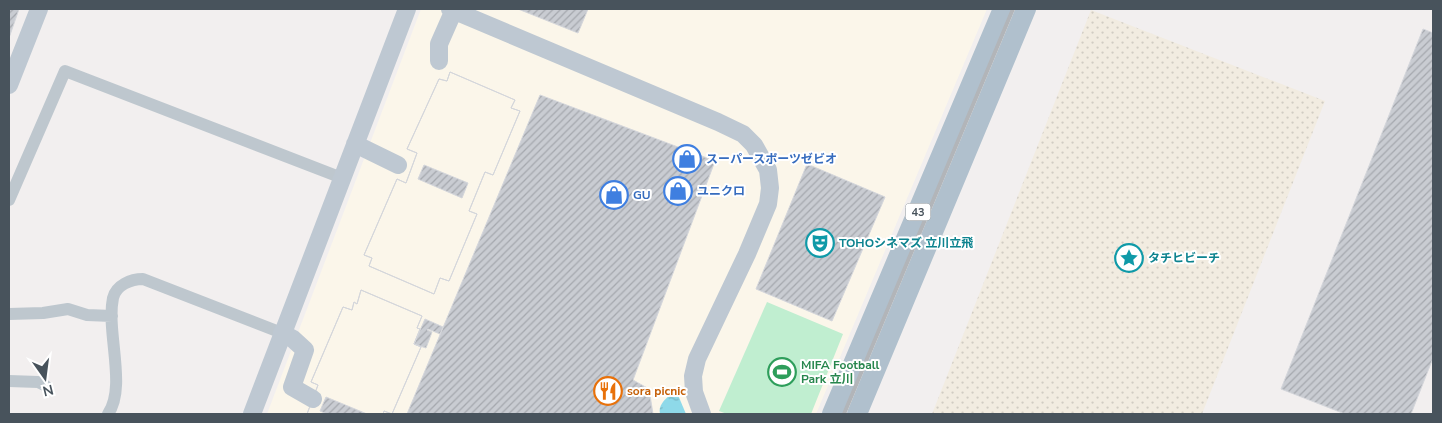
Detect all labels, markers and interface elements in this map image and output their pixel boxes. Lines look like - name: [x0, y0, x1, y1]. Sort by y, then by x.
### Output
- shop icon: スーパースポーツゼビオ: [672, 144, 702, 174]
- place label: スーパースポーツゼビオ: [706, 151, 837, 167]
- shop icon: ユニクロ: [663, 176, 693, 206]
- shop icon: GU: [599, 180, 629, 210]
- place label: ユニクロ: [697, 183, 745, 199]
- place label: GU: [633, 187, 651, 203]
- road number: 43: [906, 203, 930, 220]
- theatre icon: TOHOシネマズ 立川立飛: [805, 228, 835, 258]
- place label: TOHOシネマズ 立川立飛: [839, 235, 973, 251]
- place icon: タチヒビーチ: [1114, 243, 1144, 273]
- place label: タチヒビーチ: [1148, 250, 1220, 266]
- north arrow: [20, 353, 70, 403]
- sports icon: MIFA Football Park 立川: [767, 357, 797, 387]
- place label: MIFA Football Park 立川: [801, 357, 880, 387]
- restaurant icon: sora picnic: [593, 376, 623, 406]
- text: N: [41, 380, 55, 401]
- place label: sora picnic: [627, 383, 686, 399]

